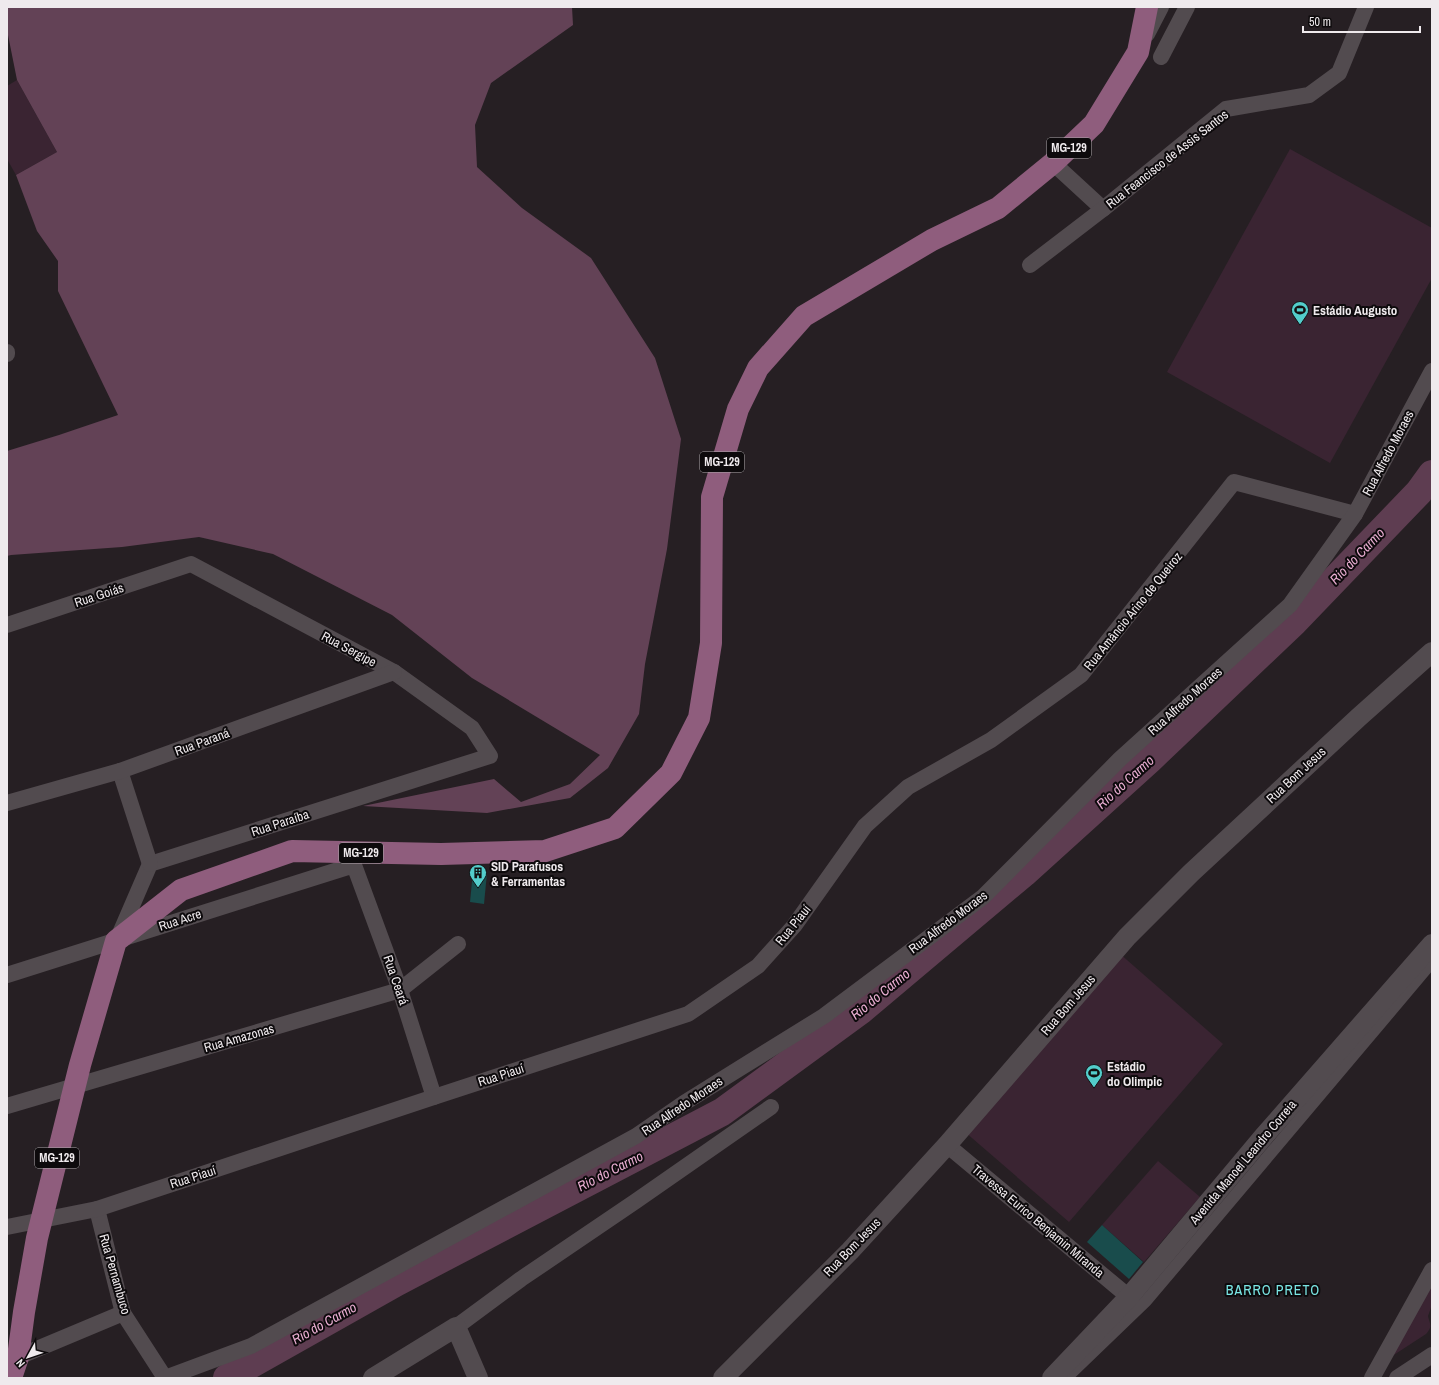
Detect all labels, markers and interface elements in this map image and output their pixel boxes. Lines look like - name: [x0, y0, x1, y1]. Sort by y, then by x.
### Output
- scale bar: [1303, 8, 1420, 34]
- text: 50 m: [1309, 14, 1331, 30]
- street label: Rua Feancisco de Assis Santos: [1102, 106, 1232, 212]
- road number: MG-129: [1047, 138, 1091, 158]
- sports icon: Estádio Augusto: [1290, 300, 1310, 325]
- place label: Estádio Augusto: [1313, 302, 1397, 319]
- street label: Rua Alfredo Moraes: [1358, 407, 1418, 499]
- road number: MG-129: [700, 452, 744, 472]
- water label: Rio do Carmo: [1326, 524, 1388, 588]
- street label: Rua Amâncio Arino de Queiroz: [1080, 548, 1186, 674]
- street label: Rua Goiás: [72, 579, 126, 611]
- street label: Rua Sergipe: [319, 627, 379, 671]
- street label: Rua Alfredo Moraes: [1144, 663, 1226, 739]
- street label: Rua Paraná: [172, 724, 232, 760]
- street label: Rua Bom Jesus: [1263, 743, 1329, 807]
- water label: Rio do Carmo: [1092, 751, 1158, 813]
- street label: Rua Paraíba: [249, 806, 311, 840]
- road number: MG-129: [339, 843, 383, 863]
- place label: SID Parafusos & Ferramentas: [491, 858, 565, 890]
- building icon: SID Parafusos & Ferramentas: [468, 863, 488, 888]
- street label: Rua Alfredo Moraes: [905, 887, 991, 957]
- street label: Rua Piauí: [771, 900, 815, 949]
- street label: Rua Acre: [157, 905, 204, 935]
- street label: Rua Ceará: [380, 953, 412, 1007]
- water label: Rio do Carmo: [847, 965, 913, 1023]
- street label: Rua Bom Jesus: [1037, 971, 1099, 1039]
- street label: Rua Amazonas: [202, 1020, 276, 1056]
- place label: Estádio do Olimpic: [1107, 1058, 1162, 1090]
- street label: Rua Piauí: [476, 1059, 527, 1090]
- sports icon: Estádio do Olimpic: [1084, 1063, 1104, 1088]
- street label: Rua Alfredo Moraes: [638, 1073, 726, 1139]
- street label: Avenida Manoel Leandro Correia: [1185, 1096, 1300, 1229]
- water label: Rio do Carmo: [574, 1147, 646, 1195]
- road number: MG-129: [35, 1148, 79, 1168]
- street label: Rua Piauí: [168, 1161, 219, 1192]
- street label: Travessa Eurico Benjamin Miranda: [968, 1161, 1108, 1281]
- street label: Rua Bom Jesus: [820, 1214, 884, 1280]
- street label: Rua Pernambuco: [95, 1232, 135, 1316]
- district label: BARRO PRETO: [1226, 1281, 1320, 1299]
- water label: Rio do Carmo: [288, 1298, 360, 1348]
- north arrow: [8, 1337, 48, 1377]
- text: N: [13, 1356, 28, 1370]

